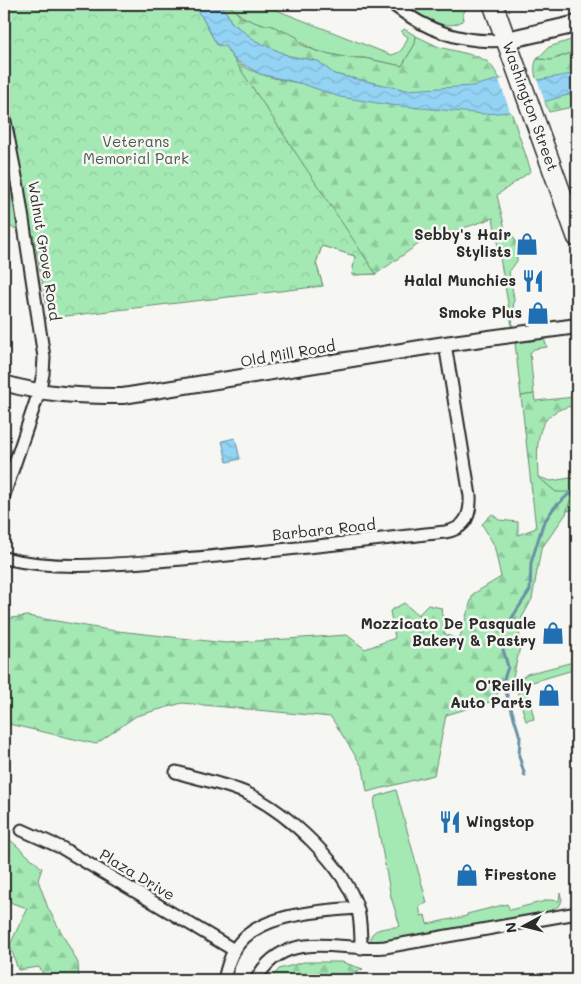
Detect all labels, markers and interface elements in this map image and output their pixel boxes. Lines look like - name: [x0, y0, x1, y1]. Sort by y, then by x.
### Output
- street label: Washington Street: [498, 39, 563, 174]
- park label: Veterans Memorial Park: [83, 131, 189, 168]
- street label: Walnut Grove Road: [24, 180, 66, 322]
- place label: Sebby's Hair Stylists: [414, 224, 511, 261]
- shop icon: Sebby's Hair Stylists: [514, 231, 540, 257]
- restaurant icon: Halal Munchies: [520, 268, 546, 294]
- place label: Halal Munchies: [403, 270, 516, 290]
- shop icon: Smoke Plus: [525, 300, 551, 326]
- place label: Smoke Plus: [439, 302, 522, 322]
- street label: Old Mill Road: [239, 335, 337, 371]
- street label: Barbara Road: [271, 514, 377, 544]
- place label: Mozzicato De Pasquale Bakery & Pastry: [361, 613, 536, 650]
- shop icon: Mozzicato De Pasquale Bakery & Pastry: [540, 620, 566, 646]
- place label: O'Reilly Auto Parts: [450, 675, 532, 712]
- shop icon: O'Reilly Auto Parts: [536, 682, 562, 708]
- restaurant icon: Wingstop: [437, 809, 463, 835]
- place label: Wingstop: [466, 811, 534, 831]
- street label: Plaza Drive: [96, 844, 179, 904]
- shop icon: Firestone: [454, 862, 480, 888]
- place label: Firestone: [484, 864, 556, 884]
- north arrow: [498, 902, 548, 952]
- text: N: [501, 921, 521, 934]

